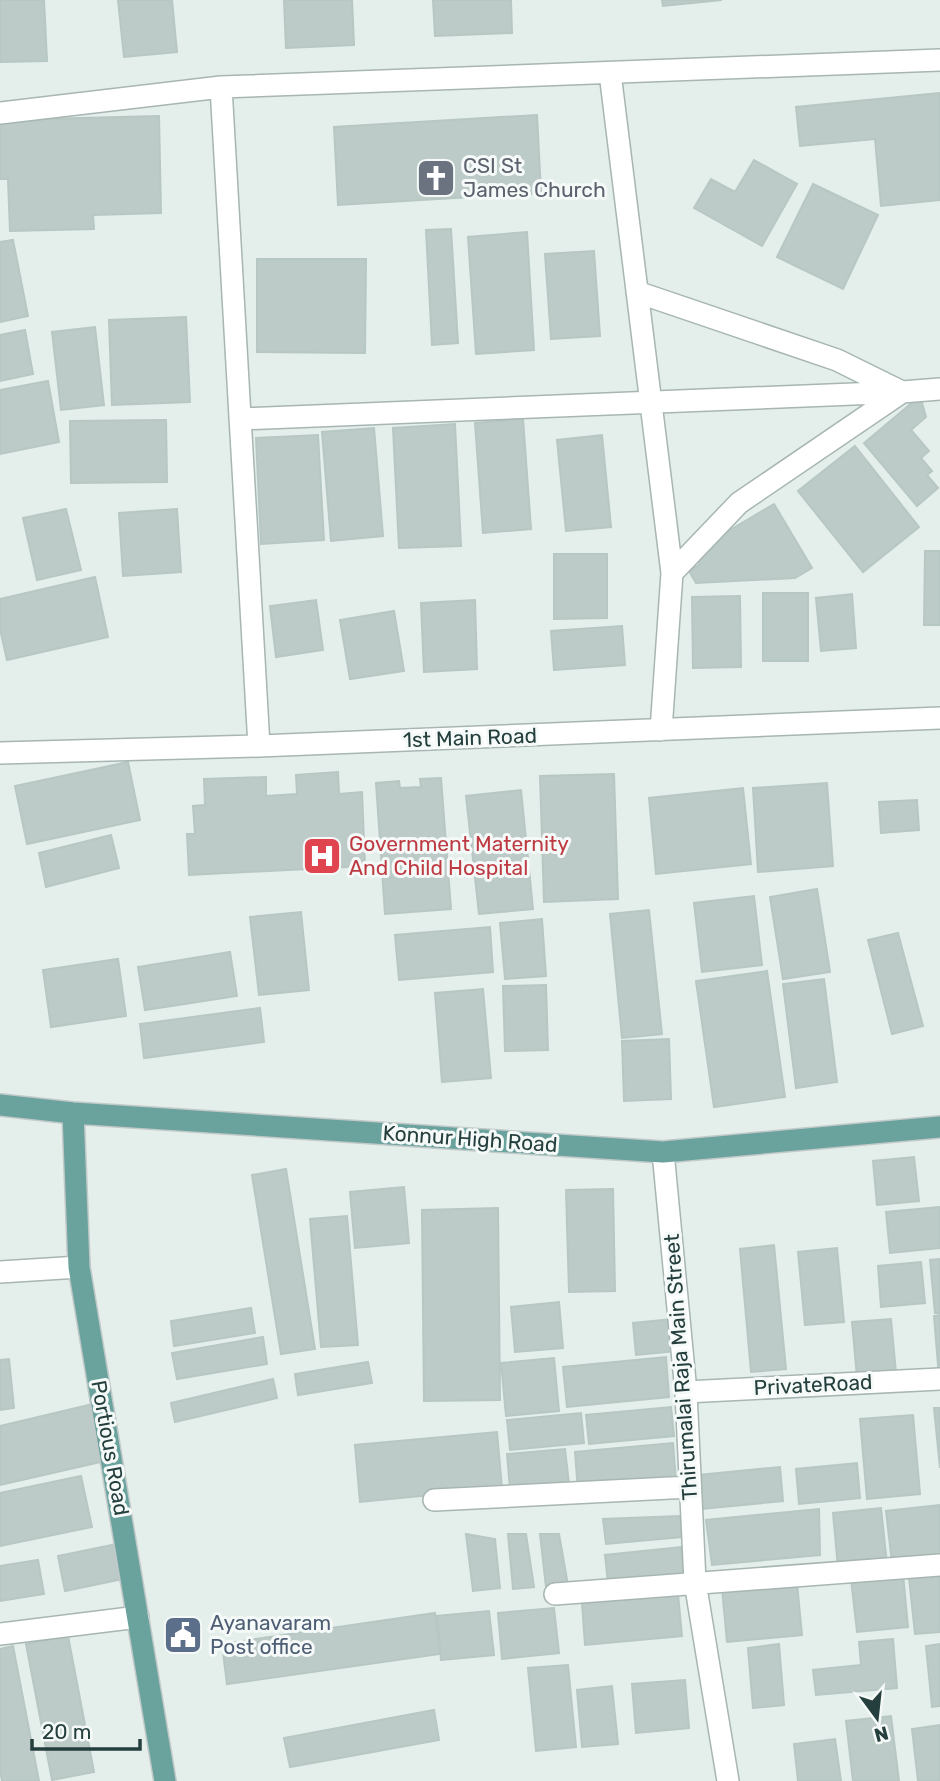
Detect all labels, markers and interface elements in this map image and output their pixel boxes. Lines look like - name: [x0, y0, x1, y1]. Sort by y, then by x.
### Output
- place label: CSI St James Church: [463, 153, 606, 202]
- church icon: CSI St James Church: [415, 157, 457, 199]
- street label: 1st Main Road: [403, 723, 537, 752]
- place label: Government Maternity And Child Hospital: [349, 831, 569, 880]
- hospital icon: Government Maternity And Child Hospital: [301, 835, 343, 877]
- street label: Konnur High Road: [382, 1120, 558, 1157]
- street label: Thirumalai Raja Main Street: [659, 1233, 702, 1501]
- street label: PrivateRoad: [753, 1369, 873, 1400]
- street label: Portious Road: [86, 1378, 135, 1518]
- place label: Ayanavaram Post office: [210, 1610, 331, 1659]
- public building icon: Ayanavaram Post office: [162, 1614, 204, 1656]
- north arrow: [842, 1683, 912, 1753]
- scale bar: [32, 1708, 140, 1752]
- text: 20 m: [42, 1719, 91, 1744]
- text: N: [872, 1721, 891, 1747]

